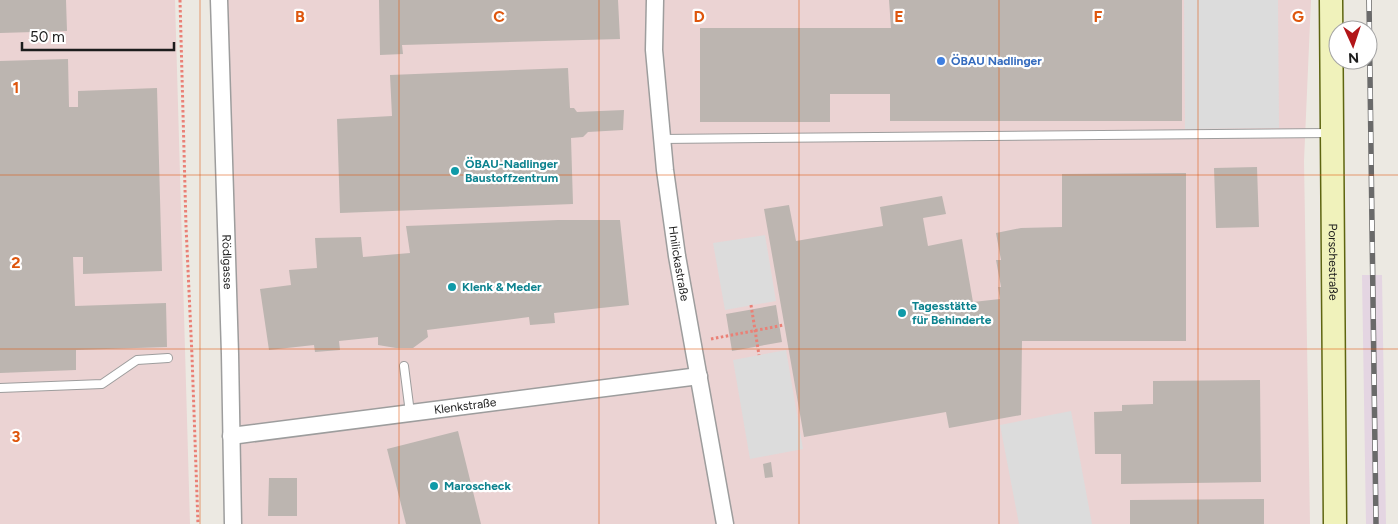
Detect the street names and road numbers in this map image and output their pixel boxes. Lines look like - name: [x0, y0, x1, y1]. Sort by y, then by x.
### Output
- street label: Porschestraße: [1326, 223, 1340, 301]
- street label: Hnilickastraße: [666, 225, 692, 303]
- street label: Rödlgasse: [219, 234, 235, 290]
- street label: Klenkstraße: [433, 395, 498, 417]

